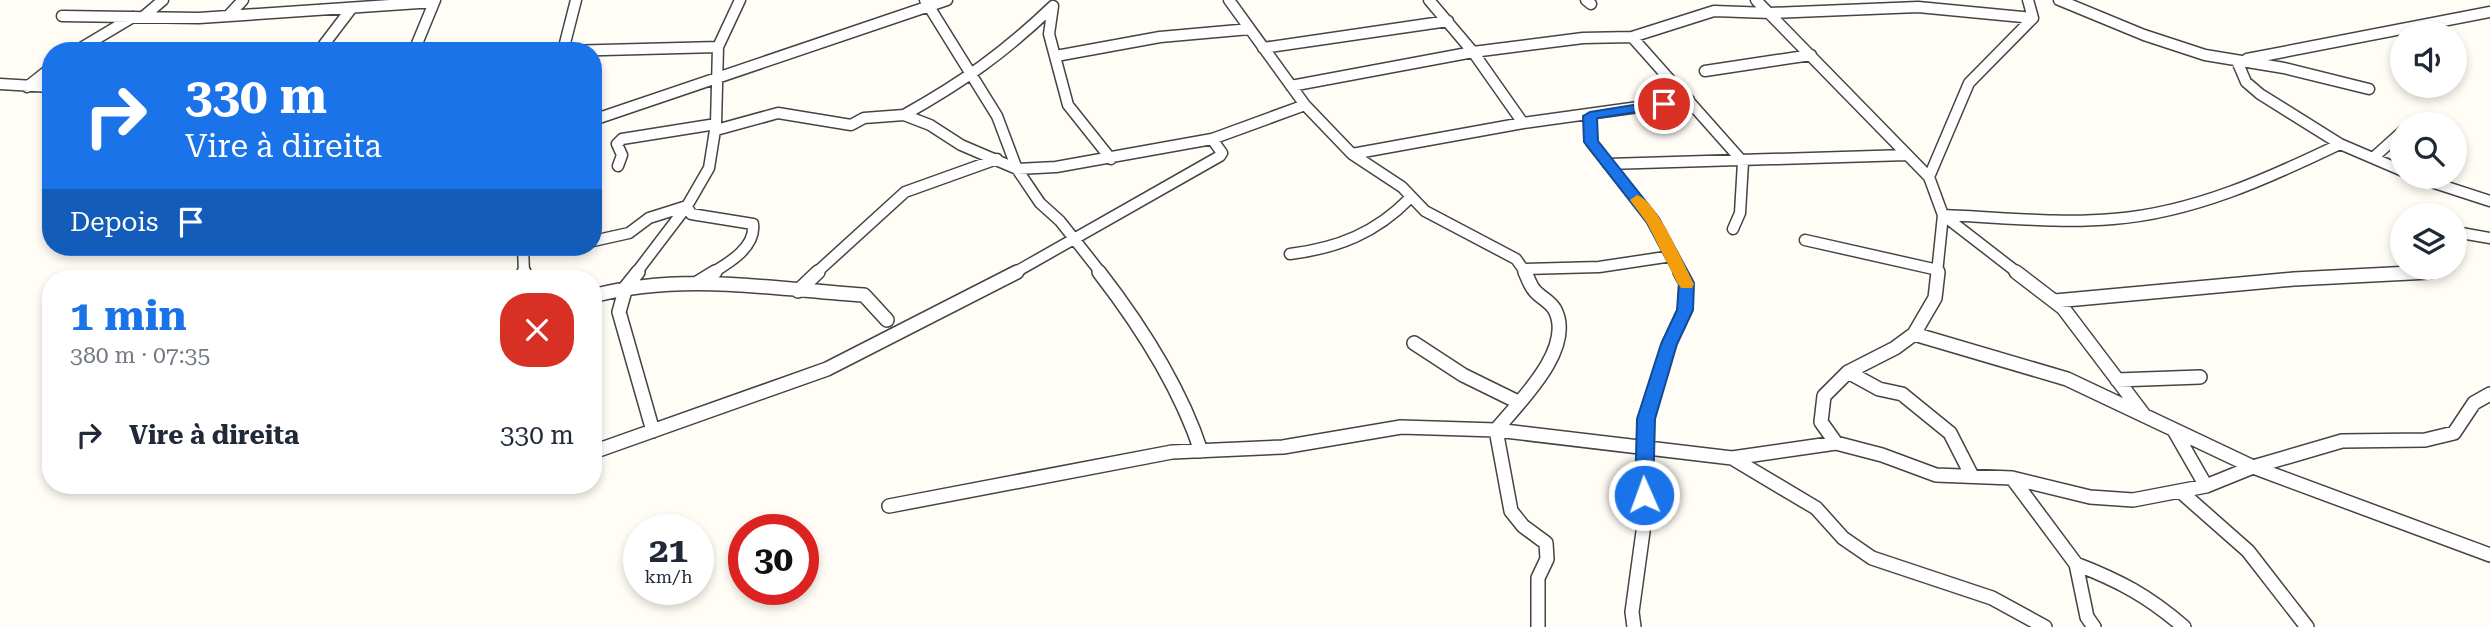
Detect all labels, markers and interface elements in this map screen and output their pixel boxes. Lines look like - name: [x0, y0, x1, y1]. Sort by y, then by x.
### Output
- map controls: [2390, 21, 2467, 280]
- button: sound: [2390, 21, 2467, 98]
- text: 330 m: [185, 68, 327, 125]
- icon: right: [70, 70, 161, 161]
- pin: [1634, 74, 1694, 134]
- icon: arrive: [1645, 85, 1683, 123]
- button: search: [2390, 112, 2467, 189]
- text: Vire à direita: [185, 127, 382, 165]
- icon: arrive: [172, 203, 210, 241]
- button: layers: [2390, 203, 2467, 280]
- text: Depois: [70, 207, 158, 237]
- text: 1 min: [70, 291, 187, 340]
- button: close: [500, 293, 574, 367]
- text: 380 m · 07:35: [70, 342, 210, 369]
- icon: right: [70, 416, 108, 454]
- text: Vire à direita: [129, 420, 299, 450]
- text: 330 m: [500, 420, 574, 450]
- position arrow: [1607, 458, 1681, 532]
- speed limit sign: 30: [728, 514, 819, 605]
- text: 21: [649, 530, 688, 571]
- text: km/h: [644, 566, 693, 587]

